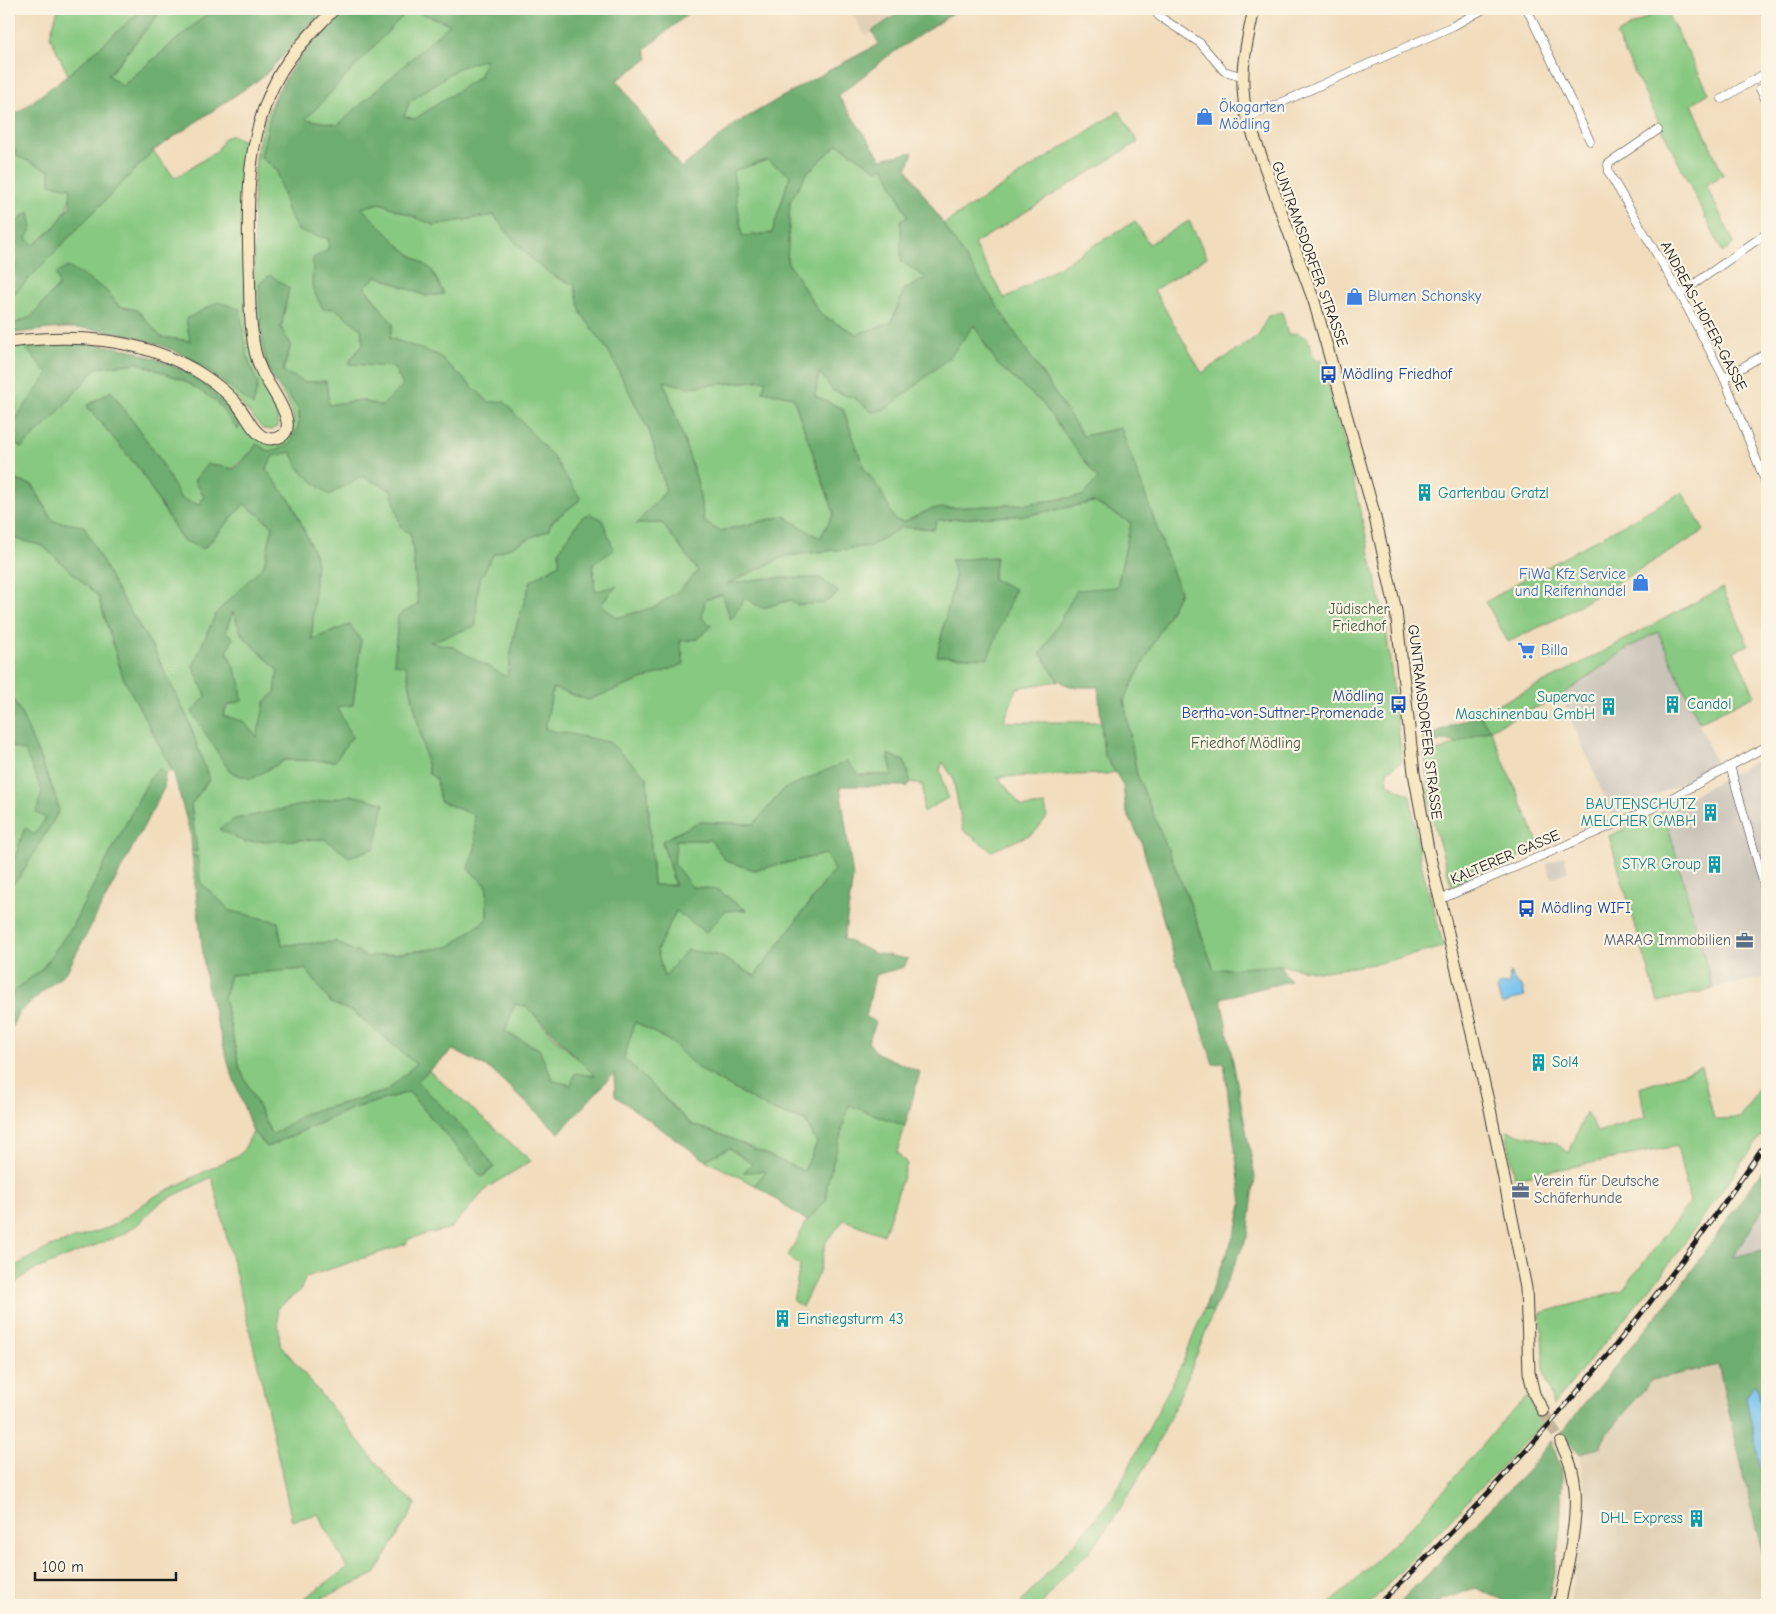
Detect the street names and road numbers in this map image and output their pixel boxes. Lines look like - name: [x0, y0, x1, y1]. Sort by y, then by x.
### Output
- street label: GUNTRAMSDORFER STRASSE: [1268, 159, 1352, 349]
- street label: ANDREAS-HOFER-GASSE: [1657, 238, 1751, 394]
- street label: GUNTRAMSDORFER STRASSE: [1404, 623, 1446, 821]
- street label: KALTERER GASSE: [1448, 826, 1562, 888]

